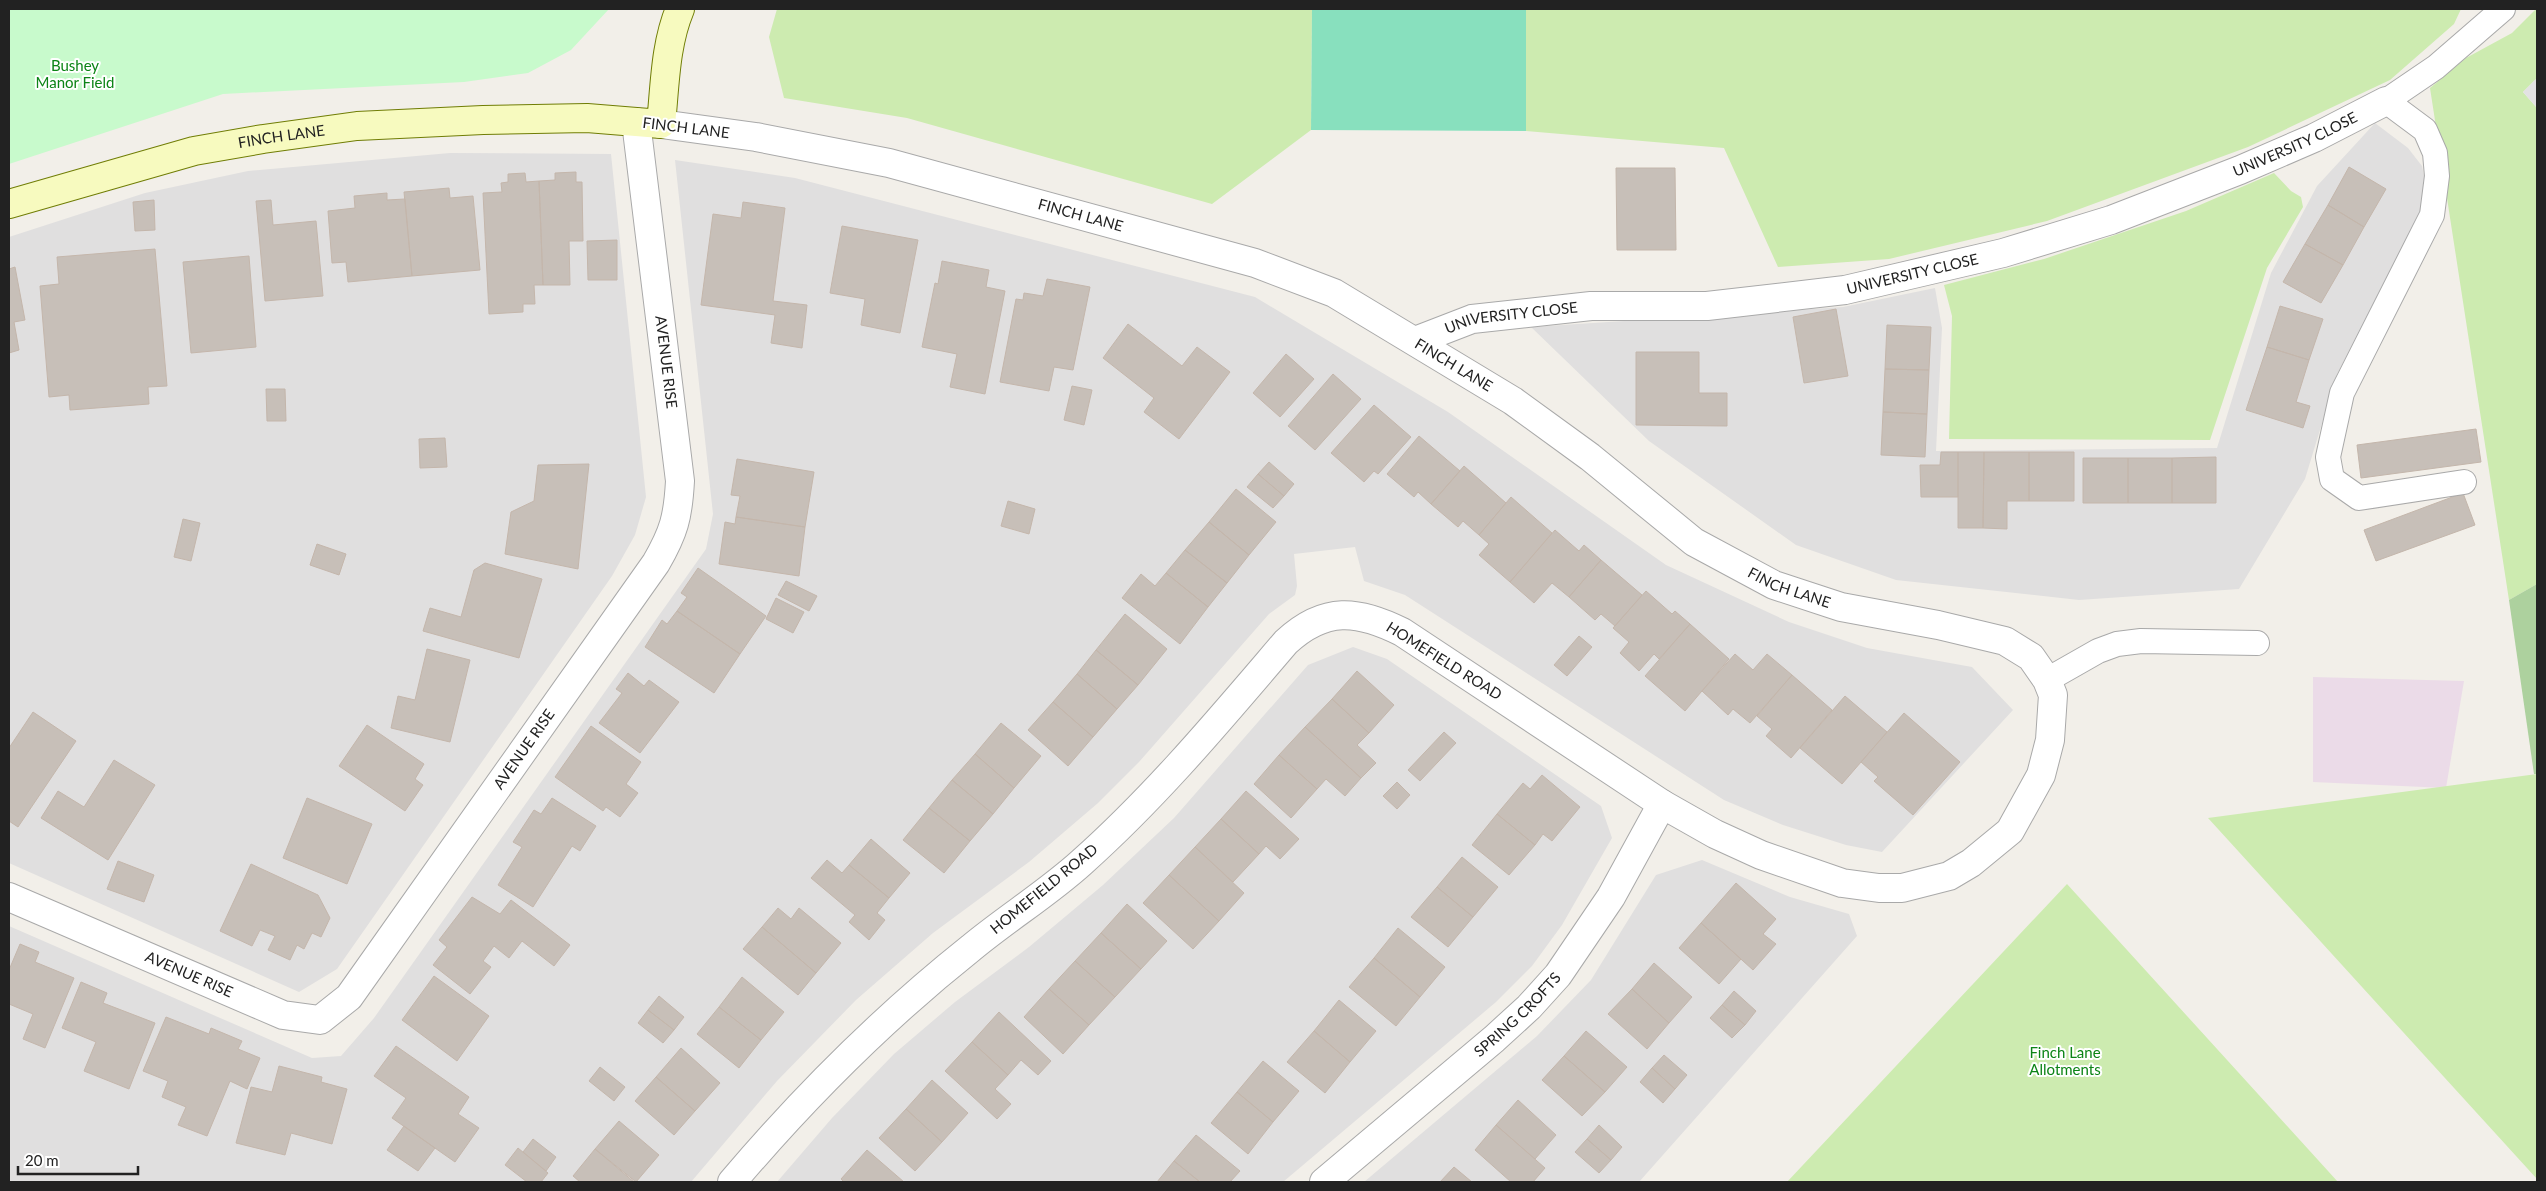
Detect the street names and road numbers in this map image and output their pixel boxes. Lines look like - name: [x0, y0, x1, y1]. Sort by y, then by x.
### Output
- street label: UNIVERSITY CLOSE: [2230, 107, 2360, 180]
- street label: FINCH LANE: [642, 113, 731, 141]
- street label: FINCH LANE: [236, 121, 326, 151]
- street label: FINCH LANE: [1036, 194, 1125, 235]
- street label: UNIVERSITY CLOSE: [1845, 249, 1980, 297]
- street label: UNIVERSITY CLOSE: [1442, 298, 1579, 337]
- street label: AVENUE RISE: [652, 314, 682, 409]
- street label: FINCH LANE: [1412, 334, 1496, 395]
- street label: FINCH LANE: [1745, 563, 1833, 611]
- street label: HOMEFIELD ROAD: [1383, 617, 1506, 703]
- street label: AVENUE RISE: [489, 705, 558, 792]
- street label: HOMEFIELD ROAD: [986, 839, 1101, 937]
- street label: AVENUE RISE: [143, 947, 236, 1000]
- street label: SPRING CROFTS: [1470, 968, 1564, 1060]

